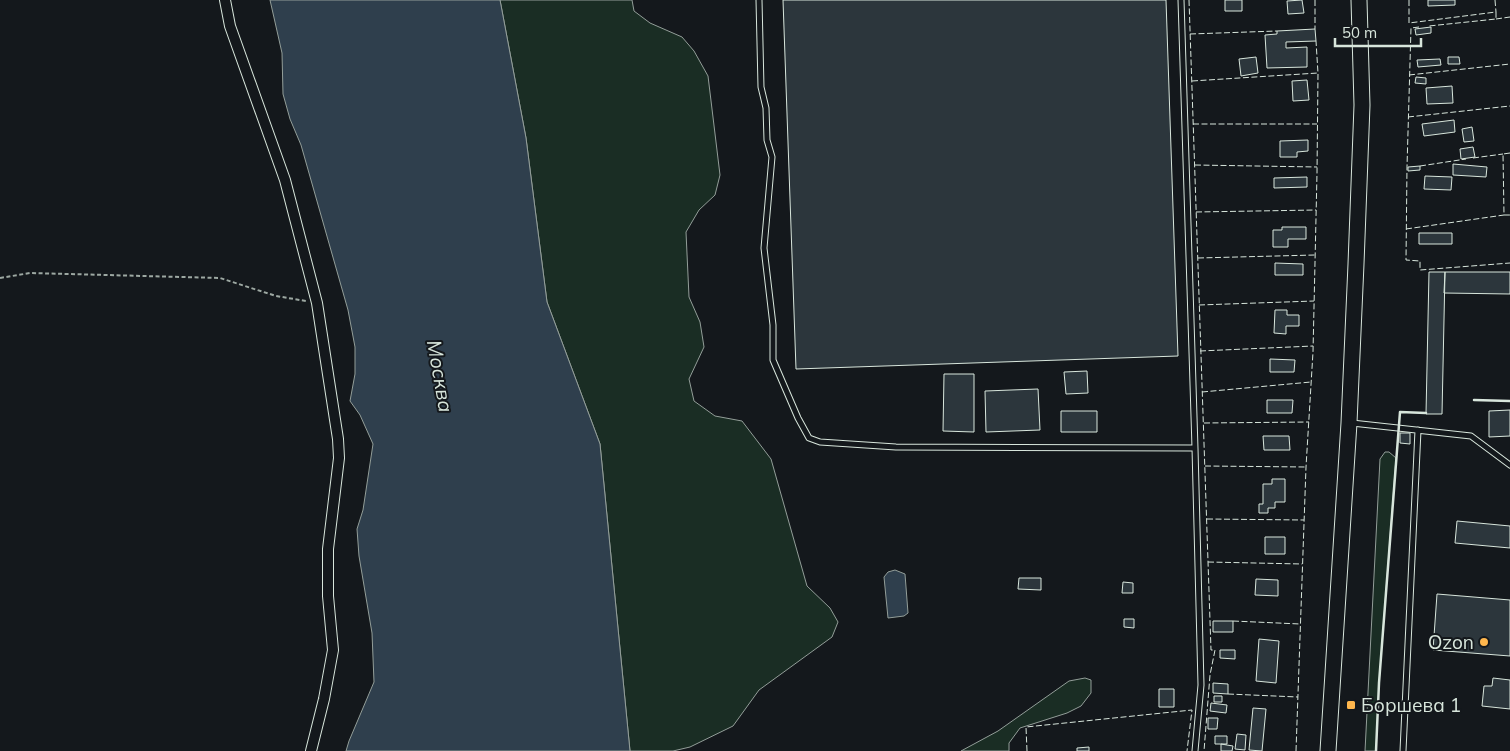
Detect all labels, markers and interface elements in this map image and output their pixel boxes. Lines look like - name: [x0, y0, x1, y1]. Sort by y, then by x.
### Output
- scale bar: [1335, 15, 1421, 47]
- text: 50 m: [1342, 23, 1377, 42]
- water label: Москва: [422, 338, 459, 414]
- place label: Ozon: [1428, 630, 1474, 654]
- marker: Ozon: [1478, 636, 1490, 648]
- place label: Боршева 1: [1361, 693, 1461, 717]
- marker: Боршева 1: [1345, 699, 1357, 711]

